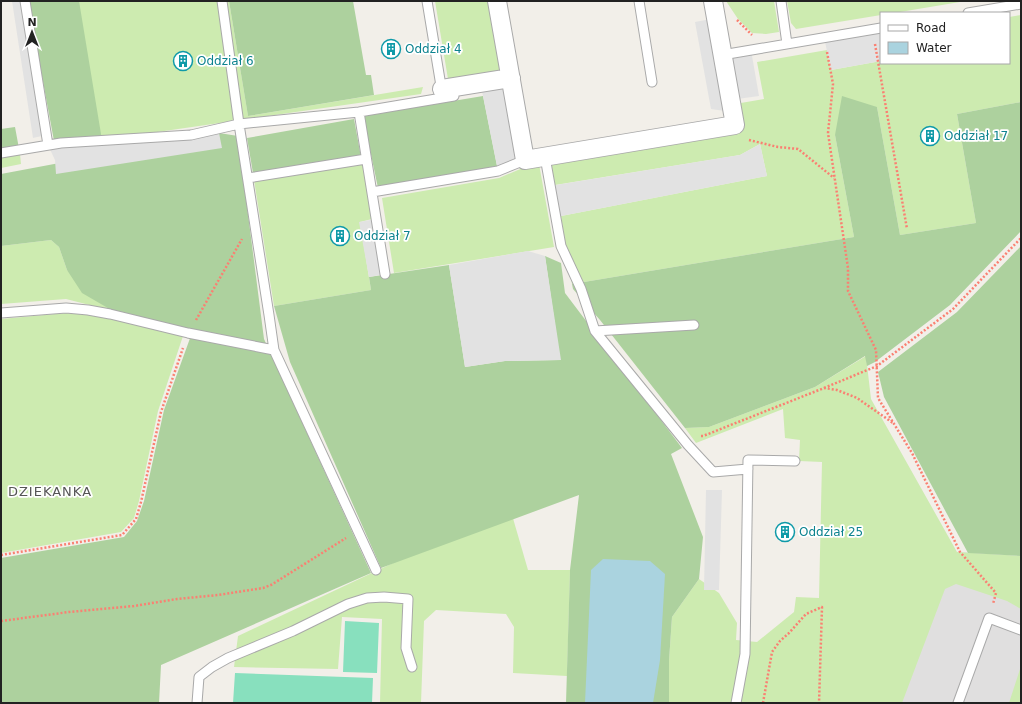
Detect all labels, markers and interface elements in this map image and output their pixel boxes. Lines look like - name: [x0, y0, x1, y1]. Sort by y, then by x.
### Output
- north arrow: [12, 12, 52, 52]
- legend: [880, 12, 1010, 64]
- text: N: [27, 16, 37, 29]
- text: Road: [916, 21, 946, 35]
- building icon: Oddział 4: [380, 38, 402, 60]
- text: Water: [916, 41, 952, 55]
- place label: Oddział 4: [405, 42, 462, 56]
- building icon: Oddział 6: [172, 50, 194, 72]
- place label: Oddział 6: [197, 54, 254, 68]
- building icon: Oddział 17: [919, 125, 941, 147]
- place label: Oddział 17: [944, 129, 1008, 143]
- building icon: Oddział 7: [329, 225, 351, 247]
- place label: Oddział 7: [354, 229, 411, 243]
- district label: DZIEKANKA: [8, 484, 92, 499]
- building icon: Oddział 25: [774, 521, 796, 543]
- place label: Oddział 25: [799, 525, 863, 539]

